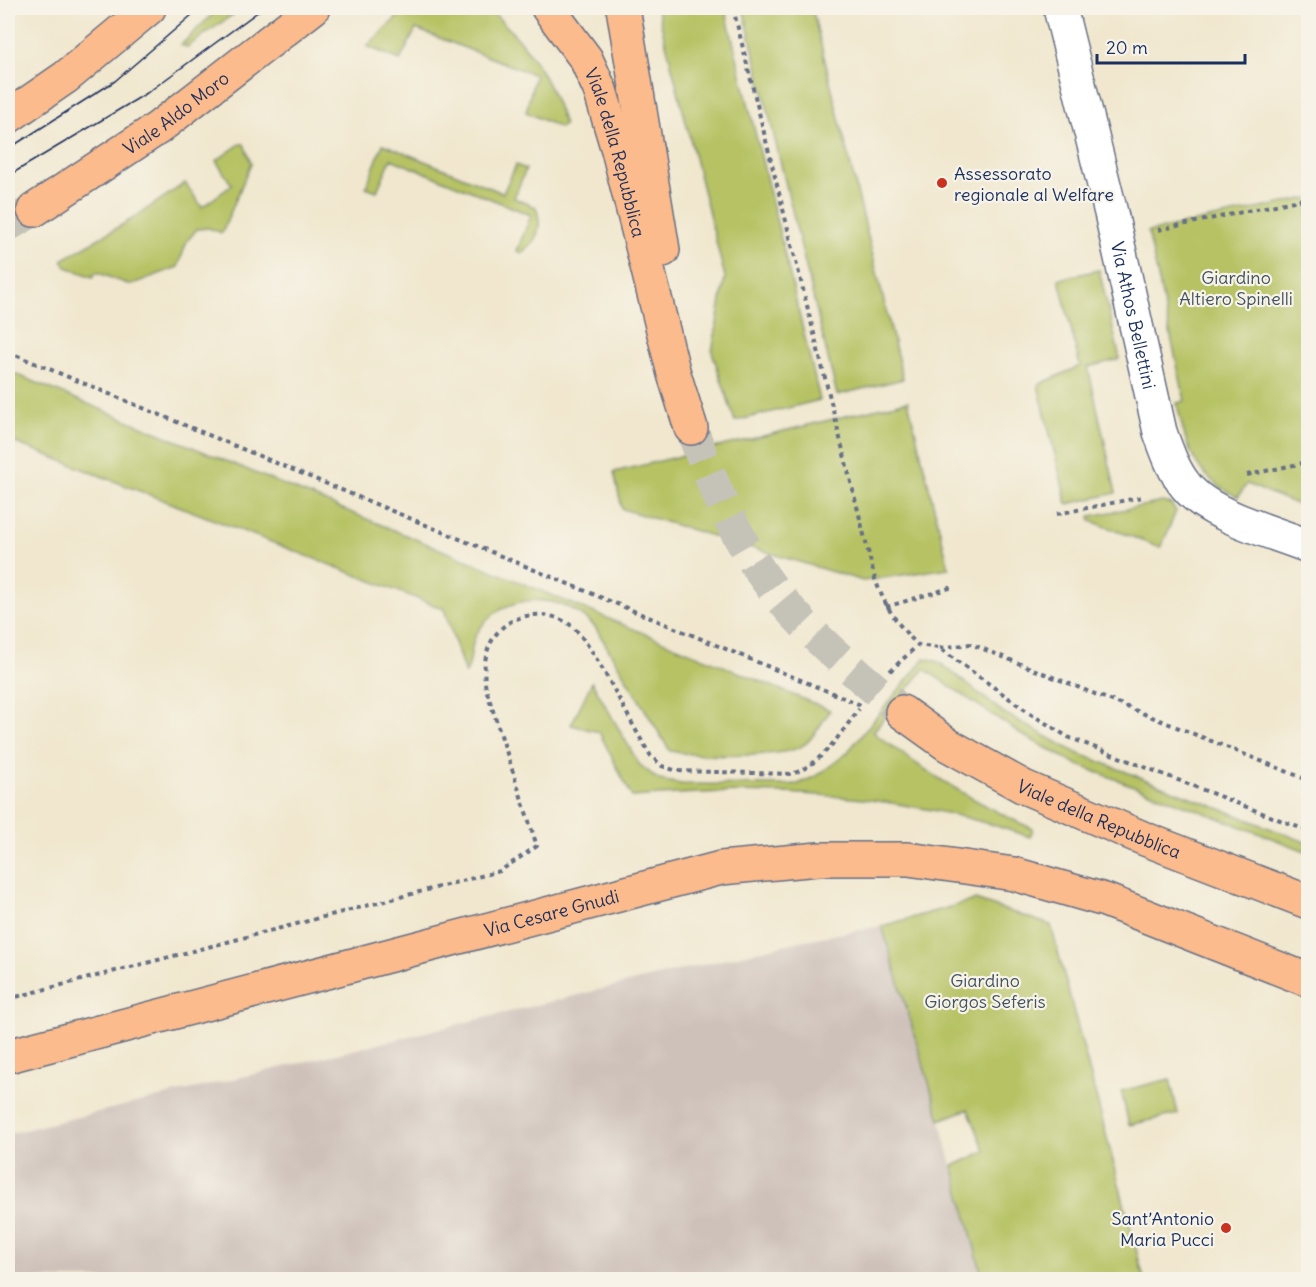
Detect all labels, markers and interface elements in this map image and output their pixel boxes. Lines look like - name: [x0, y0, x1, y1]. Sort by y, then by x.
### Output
- scale bar: [1097, 27, 1246, 65]
- text: 20 m: [1106, 36, 1148, 59]
- street label: Viale della Repubblica: [580, 64, 651, 240]
- street label: Viale Aldo Moro: [119, 66, 233, 160]
- place label: Assessorato regionale al Welfare: [954, 162, 1114, 206]
- marker: Assessorato regionale al Welfare: [935, 176, 949, 190]
- street label: Via Athos Bellettini: [1106, 239, 1162, 391]
- park label: Giardino Altiero Spinelli: [1179, 266, 1293, 310]
- street label: Viale della Repubblica: [1013, 774, 1184, 863]
- street label: Via Cesare Gnudi: [481, 884, 621, 942]
- park label: Giardino Giorgos Seferis: [924, 969, 1046, 1013]
- place label: Sant’Antonio Maria Pucci: [1112, 1207, 1214, 1251]
- marker: Sant’Antonio Maria Pucci: [1219, 1221, 1233, 1235]

